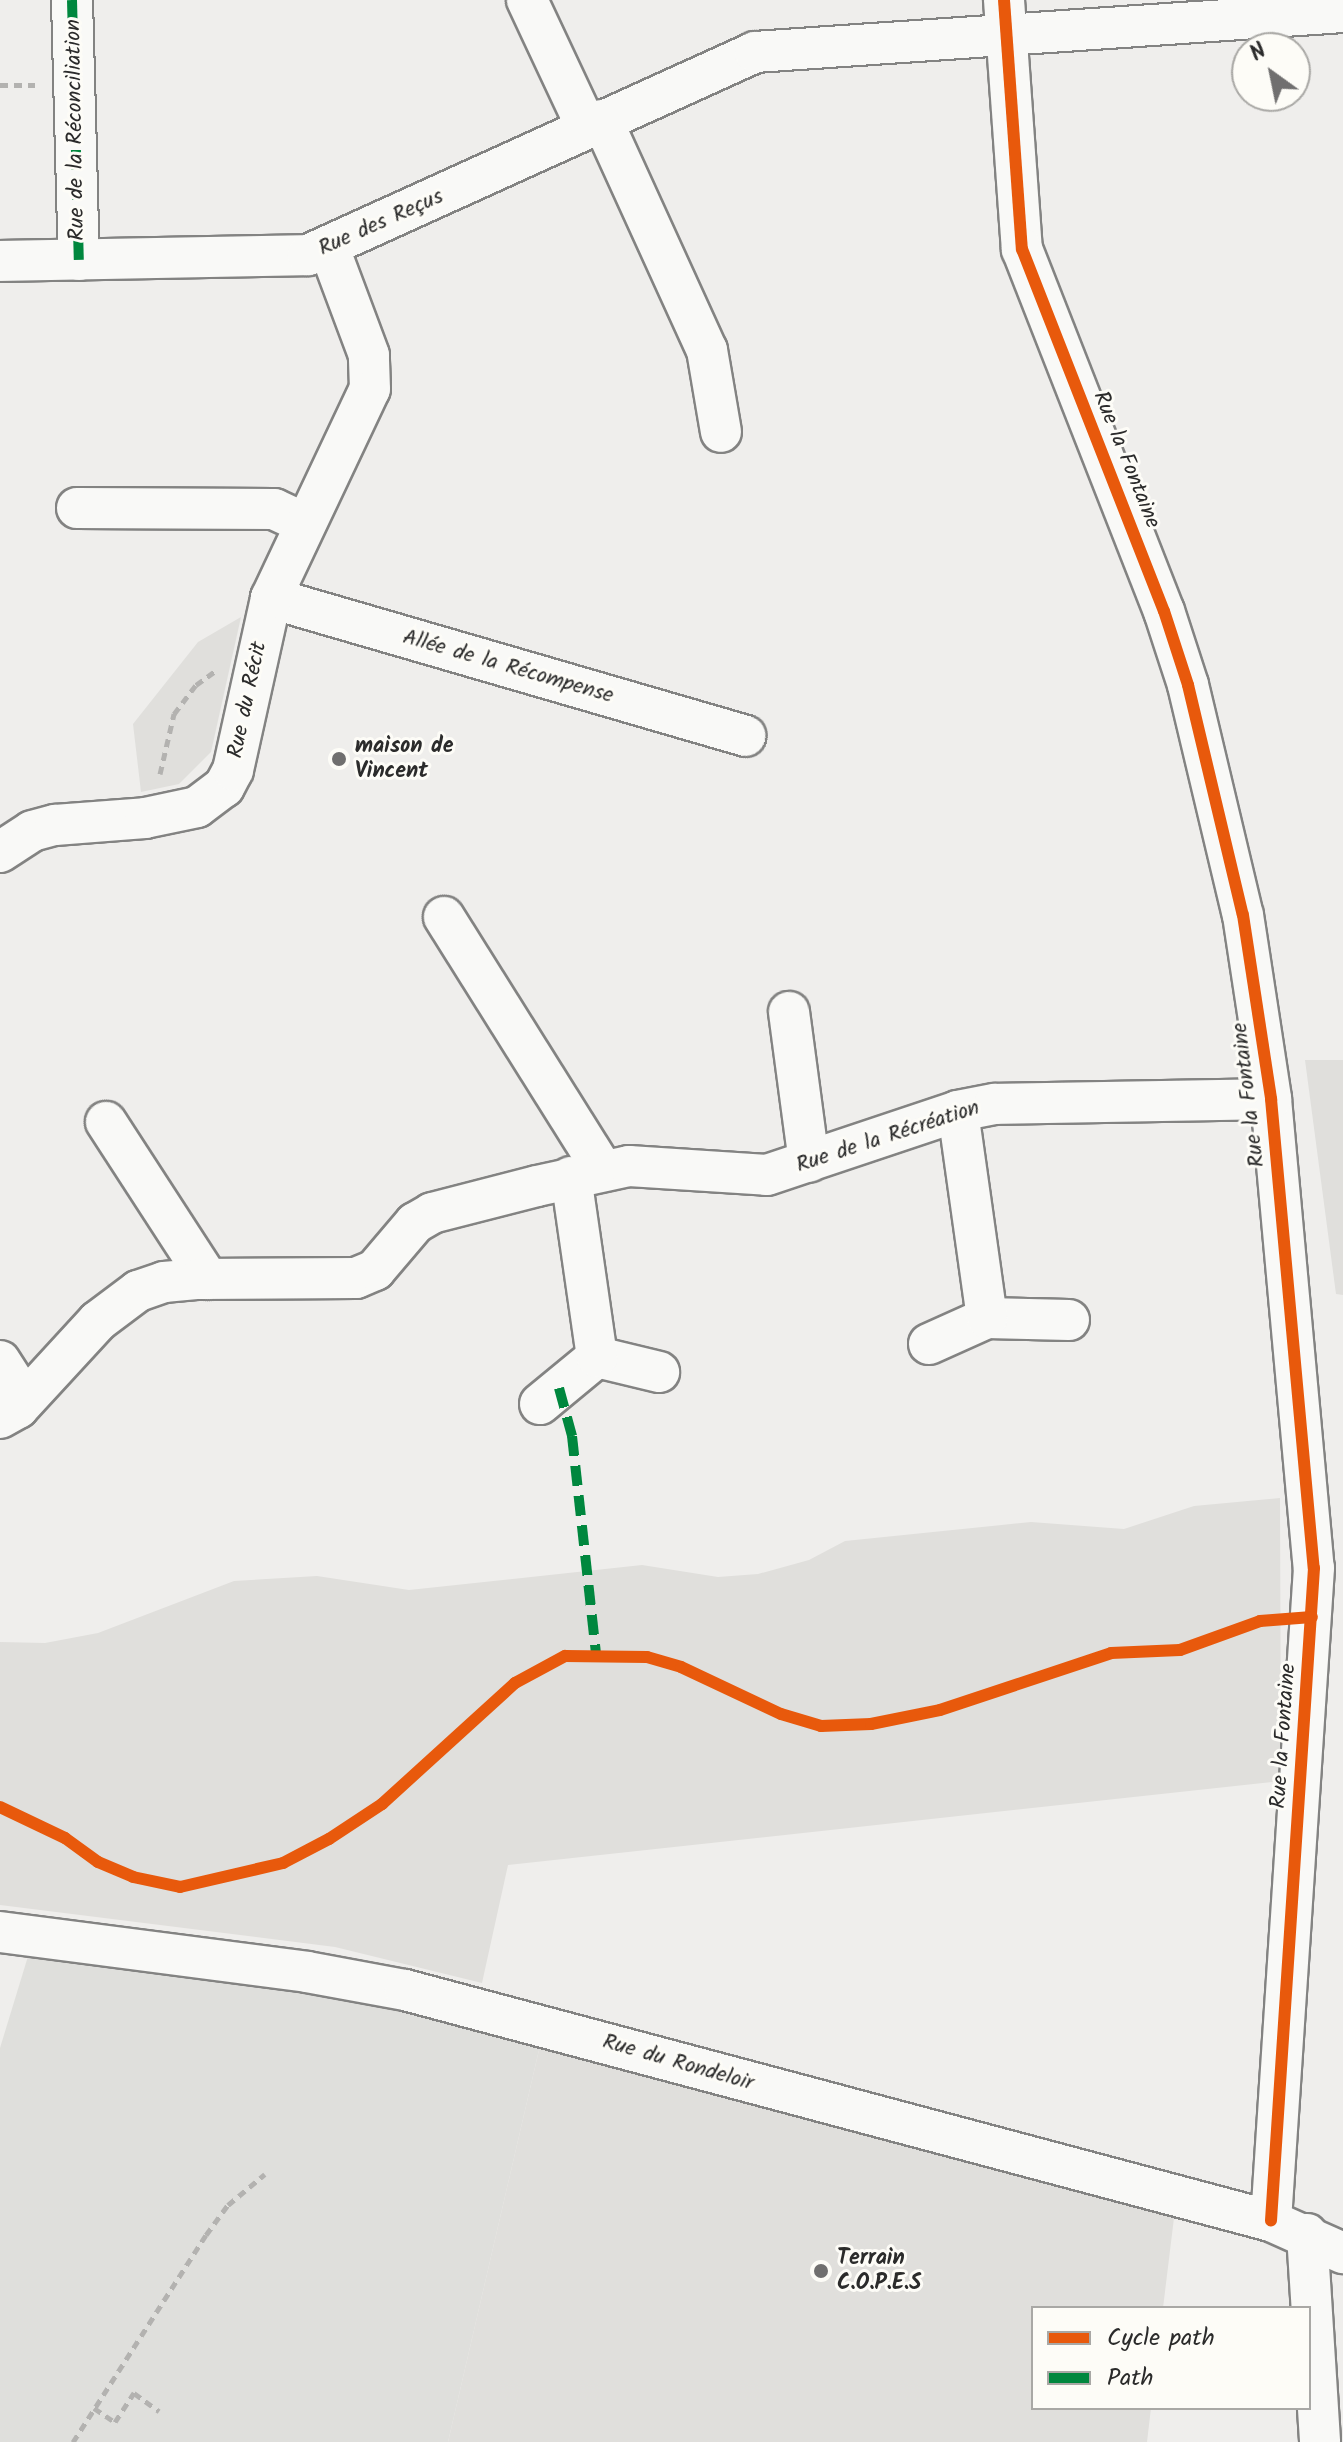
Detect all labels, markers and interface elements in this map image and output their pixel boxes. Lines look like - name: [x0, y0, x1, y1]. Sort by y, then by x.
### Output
- street label: Rue de la Réconciliation: [61, 19, 91, 241]
- north arrow: [1231, 32, 1311, 112]
- text: N: [1243, 35, 1274, 72]
- street label: Rue des Reçus: [315, 184, 447, 262]
- street label: Rue la Fontaine: [1086, 388, 1166, 532]
- street label: Allée de la Récompense: [400, 624, 616, 710]
- street label: Rue du Récit: [223, 639, 273, 761]
- place label: maison de Vincent: [355, 733, 454, 784]
- marker: maison de Vincent: [330, 750, 348, 768]
- street label: Rue la Fontaine: [1227, 1021, 1271, 1169]
- street label: Rue de la Récréation: [793, 1095, 983, 1179]
- street label: Rue la Fontaine: [1266, 1662, 1302, 1810]
- street label: Rue du Rondeloir: [599, 2029, 757, 2097]
- place label: Terrain C.O.P.E.S: [837, 2245, 921, 2296]
- marker: Terrain C.O.P.E.S: [812, 2262, 830, 2280]
- legend: [1031, 2306, 1311, 2410]
- text: Cycle path: [1107, 2319, 1215, 2358]
- text: Path: [1107, 2359, 1153, 2398]

